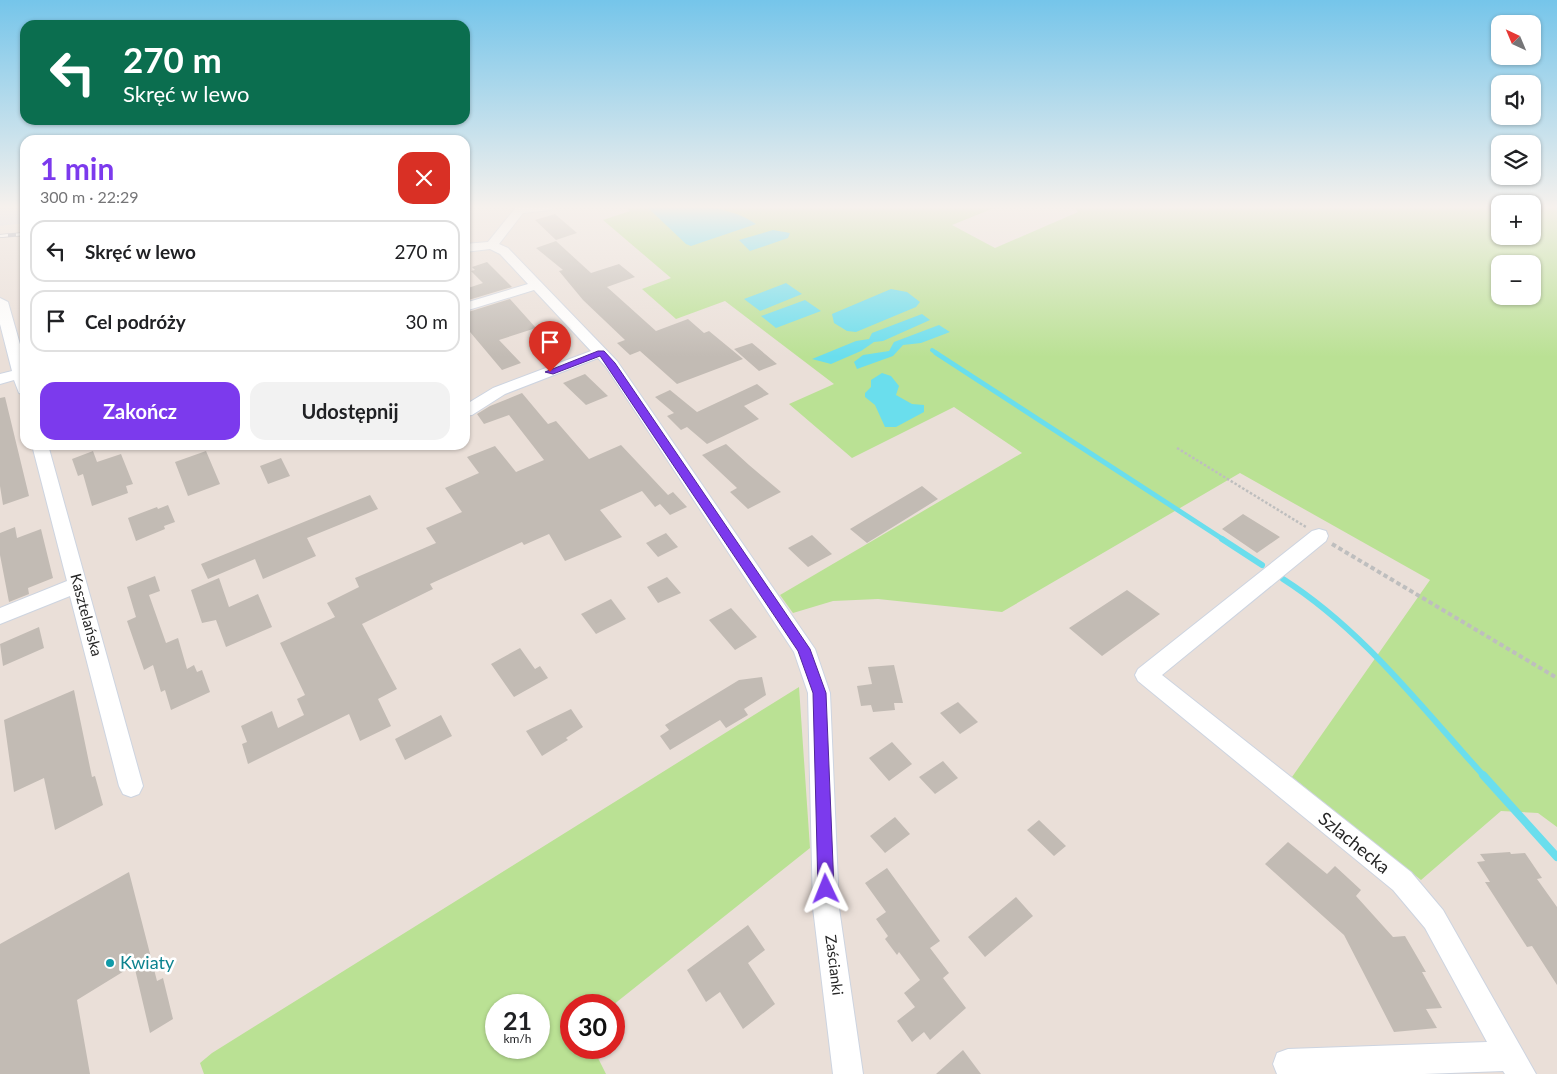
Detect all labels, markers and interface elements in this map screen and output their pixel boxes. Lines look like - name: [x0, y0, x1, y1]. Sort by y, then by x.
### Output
- north arrow: [1491, 15, 1541, 65]
- map controls: [1491, 15, 1541, 305]
- text: 270 m: [123, 38, 222, 80]
- icon: left: [40, 40, 105, 105]
- button: sound: [1491, 75, 1541, 125]
- text: Skręć w lewo: [123, 80, 250, 107]
- button: layers: [1491, 135, 1541, 185]
- text: 1 min: [40, 150, 114, 186]
- button: close: [398, 152, 450, 204]
- text: 300 m · 22:29: [40, 187, 139, 206]
- button: +: [1491, 195, 1541, 245]
- icon: left: [42, 237, 70, 265]
- text: Skręć w lewo: [85, 240, 196, 263]
- text: 270 m: [394, 240, 448, 263]
- button: −: [1491, 255, 1541, 305]
- icon: arrive: [42, 307, 70, 335]
- text: Cel podróży: [85, 310, 186, 333]
- text: 30 m: [405, 310, 448, 333]
- pin: [529, 321, 571, 372]
- icon: arrive: [536, 328, 564, 356]
- button: Zakończ: [40, 382, 240, 440]
- button: Udostępnij: [250, 382, 450, 440]
- street label: Kasztelańska: [67, 571, 107, 658]
- street label: Szlachecka: [1314, 807, 1395, 878]
- position arrow: [799, 862, 851, 914]
- street label: Zaścianki: [822, 934, 848, 996]
- place label: Kwiaty: [120, 951, 175, 973]
- marker: Kwiaty: [104, 957, 116, 969]
- speed limit sign: 30: [560, 994, 625, 1059]
- text: 21: [503, 1005, 532, 1035]
- text: km/h: [503, 1031, 532, 1046]

